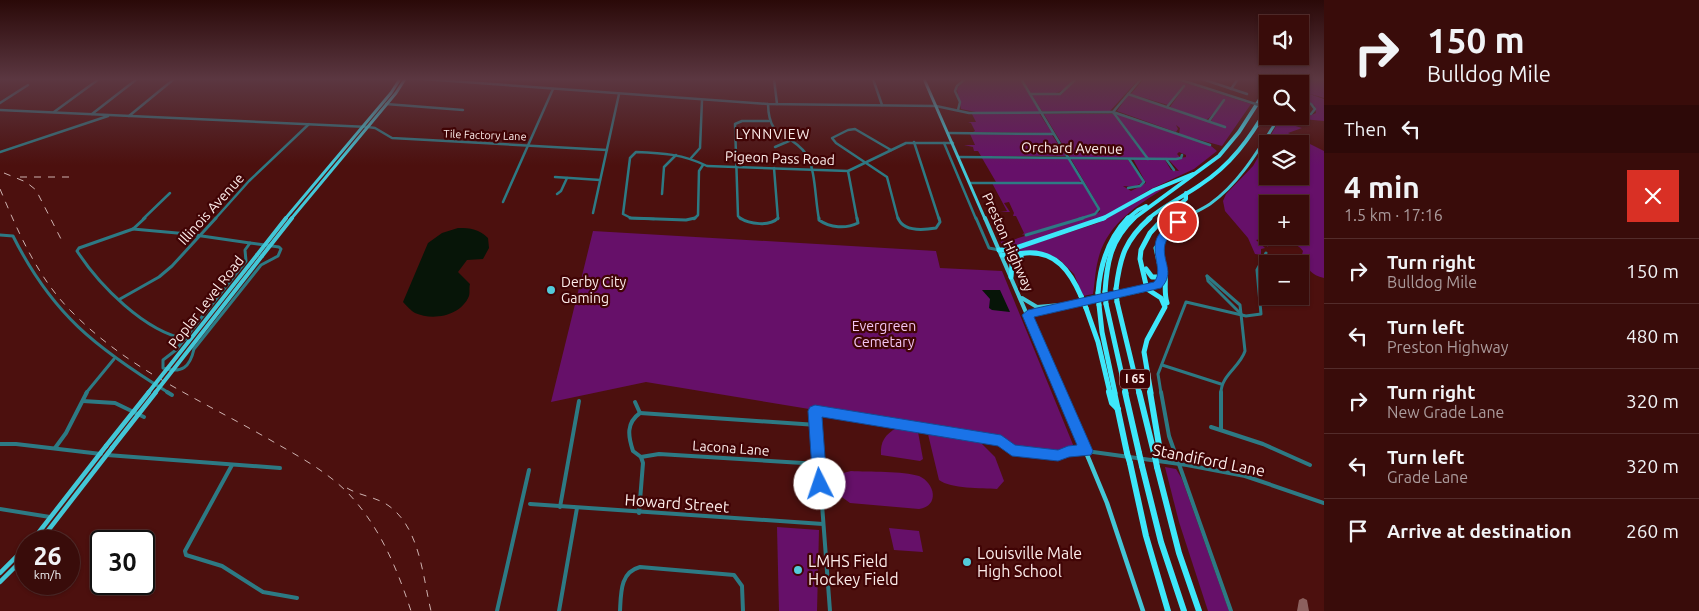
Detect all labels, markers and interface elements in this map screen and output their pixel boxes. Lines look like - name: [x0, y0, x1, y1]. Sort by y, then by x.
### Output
- map controls: [1259, 15, 1309, 305]
- button: sound: [1259, 15, 1309, 65]
- icon: right: [1344, 20, 1409, 85]
- text: 150 m: [1427, 20, 1525, 60]
- text: Bulldog Mile: [1427, 61, 1551, 86]
- button: search: [1259, 75, 1309, 125]
- icon: left: [1397, 115, 1425, 143]
- text: Then: [1344, 118, 1387, 140]
- district label: LYNNVIEW: [735, 126, 811, 142]
- street label: Tile Factory Lane: [443, 128, 527, 142]
- button: layers: [1259, 135, 1309, 185]
- street label: Orchard Avenue: [1021, 139, 1123, 157]
- street label: Pigeon Pass Road: [725, 148, 835, 168]
- street label: Illinois Avenue: [175, 170, 247, 248]
- text: 4 min: [1344, 170, 1420, 204]
- button: close: [1627, 170, 1679, 222]
- street label: Preston Highway: [979, 190, 1037, 294]
- button: +: [1259, 195, 1309, 245]
- pin: [1157, 201, 1199, 243]
- text: 1.5 km · 17:16: [1344, 206, 1443, 224]
- icon: arrive: [1164, 208, 1192, 236]
- text: Turn right: [1387, 251, 1475, 273]
- street label: Poplar Level Road: [165, 253, 247, 351]
- button: −: [1259, 255, 1309, 305]
- icon: right: [1344, 257, 1372, 285]
- text: 150 m: [1626, 260, 1679, 282]
- text: Bulldog Mile: [1387, 273, 1477, 291]
- place label: Derby City Gaming: [561, 274, 627, 306]
- marker: Derby City Gaming: [545, 284, 557, 296]
- text: Turn left: [1387, 316, 1465, 338]
- park label: Evergreen Cemetary: [852, 318, 916, 350]
- icon: left: [1344, 322, 1372, 350]
- text: 480 m: [1626, 325, 1679, 347]
- text: Preston Highway: [1387, 338, 1509, 356]
- road number: I 65: [1120, 369, 1150, 388]
- text: Turn right: [1387, 381, 1475, 403]
- icon: right: [1344, 387, 1372, 415]
- text: 320 m: [1626, 390, 1679, 412]
- text: New Grade Lane: [1387, 403, 1504, 421]
- street label: Lacona Lane: [692, 437, 770, 459]
- street label: Standiford Lane: [1151, 440, 1267, 480]
- text: Turn left: [1387, 446, 1465, 468]
- icon: left: [1344, 452, 1372, 480]
- text: 320 m: [1626, 455, 1679, 477]
- position arrow: [793, 457, 845, 509]
- text: Grade Lane: [1387, 468, 1468, 486]
- street label: Howard Street: [624, 490, 731, 516]
- icon: arrive: [1344, 517, 1372, 545]
- text: Arrive at destination: [1387, 520, 1572, 542]
- text: 260 m: [1626, 520, 1679, 542]
- speed limit sign: 30: [90, 530, 155, 595]
- text: 26: [33, 542, 62, 570]
- place label: Louisville Male High School: [977, 544, 1082, 580]
- place label: LMHS Field Hockey Field: [808, 552, 899, 588]
- marker: Louisville Male High School: [961, 556, 973, 568]
- marker: LMHS Field Hockey Field: [792, 564, 804, 576]
- text: km/h: [34, 568, 61, 581]

